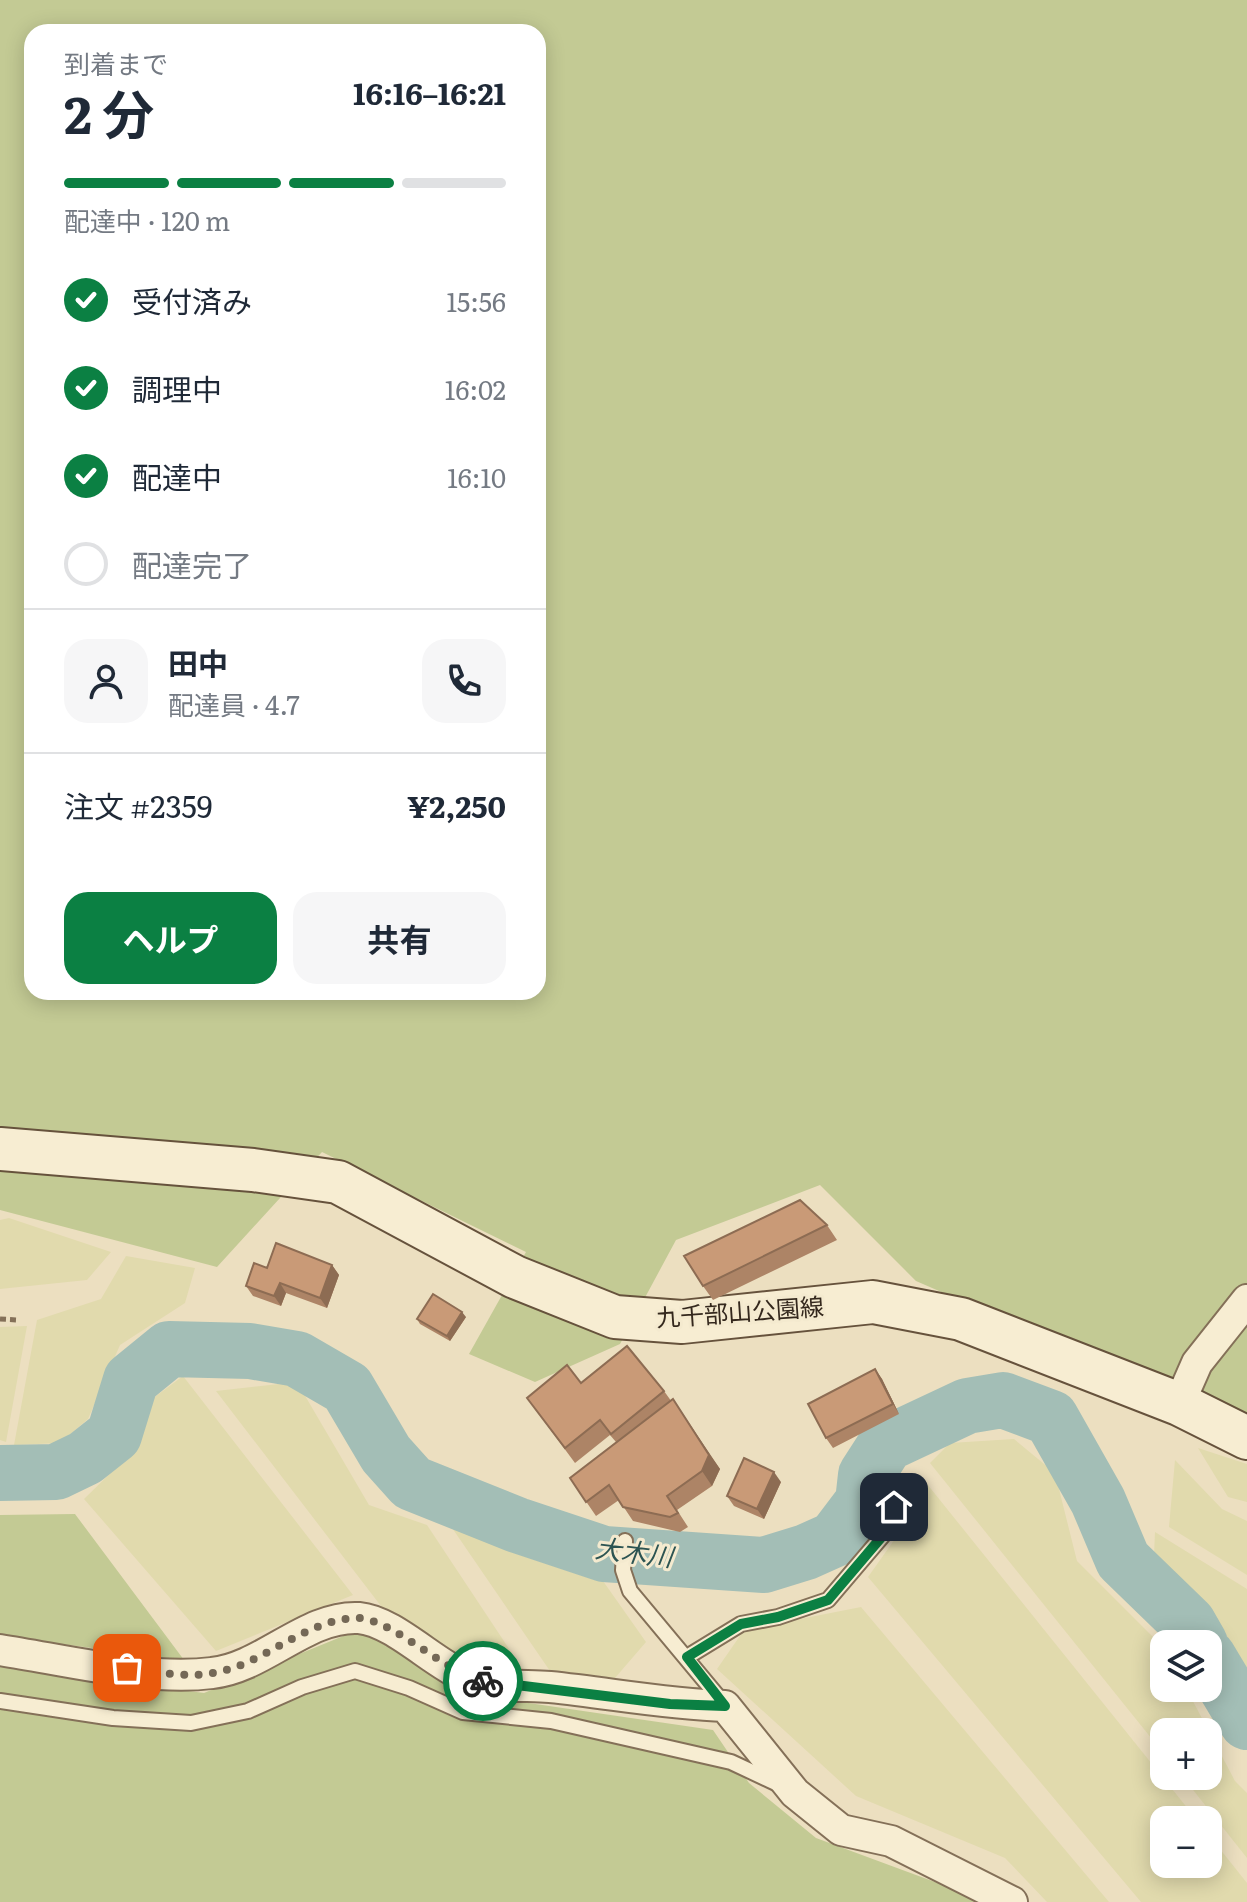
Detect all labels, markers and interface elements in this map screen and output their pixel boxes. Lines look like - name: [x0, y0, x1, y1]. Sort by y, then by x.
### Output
- text: 到着まで: [64, 43, 168, 82]
- text: 16:16–16:21: [353, 70, 506, 114]
- text: 2 分: [64, 73, 154, 150]
- text: 配達中 · 120 m: [64, 200, 230, 239]
- icon: check: [64, 278, 108, 322]
- text: 受付済み: [132, 278, 252, 322]
- text: 15:56: [446, 281, 506, 320]
- icon: check: [64, 366, 108, 410]
- text: 調理中: [132, 366, 222, 410]
- text: 16:02: [445, 369, 506, 408]
- icon: check: [64, 454, 108, 498]
- text: 配達中: [132, 454, 222, 498]
- text: 16:10: [447, 457, 506, 496]
- text: 配達完了: [132, 542, 252, 586]
- button: person: [64, 639, 148, 723]
- button: phone: [422, 639, 506, 723]
- text: 田中: [168, 640, 228, 684]
- text: 配達員 · 4.7: [168, 684, 300, 723]
- text: 注文 #2359: [64, 783, 212, 827]
- text: ¥2,250: [407, 783, 506, 827]
- button: ヘルプ: [64, 892, 277, 984]
- button: 共有: [293, 892, 506, 984]
- street label: 九千部山公園線: [655, 1287, 825, 1334]
- pin: [860, 1473, 928, 1541]
- icon: home: [872, 1485, 916, 1529]
- water label: 大木川: [593, 1526, 678, 1575]
- map controls: [1150, 1630, 1222, 1878]
- button: layers: [1150, 1630, 1222, 1702]
- pin: [93, 1634, 161, 1702]
- courier: [443, 1641, 523, 1721]
- icon: bag: [105, 1646, 149, 1690]
- icon: bike: [461, 1659, 505, 1703]
- button: +: [1150, 1718, 1222, 1790]
- button: −: [1150, 1806, 1222, 1878]

